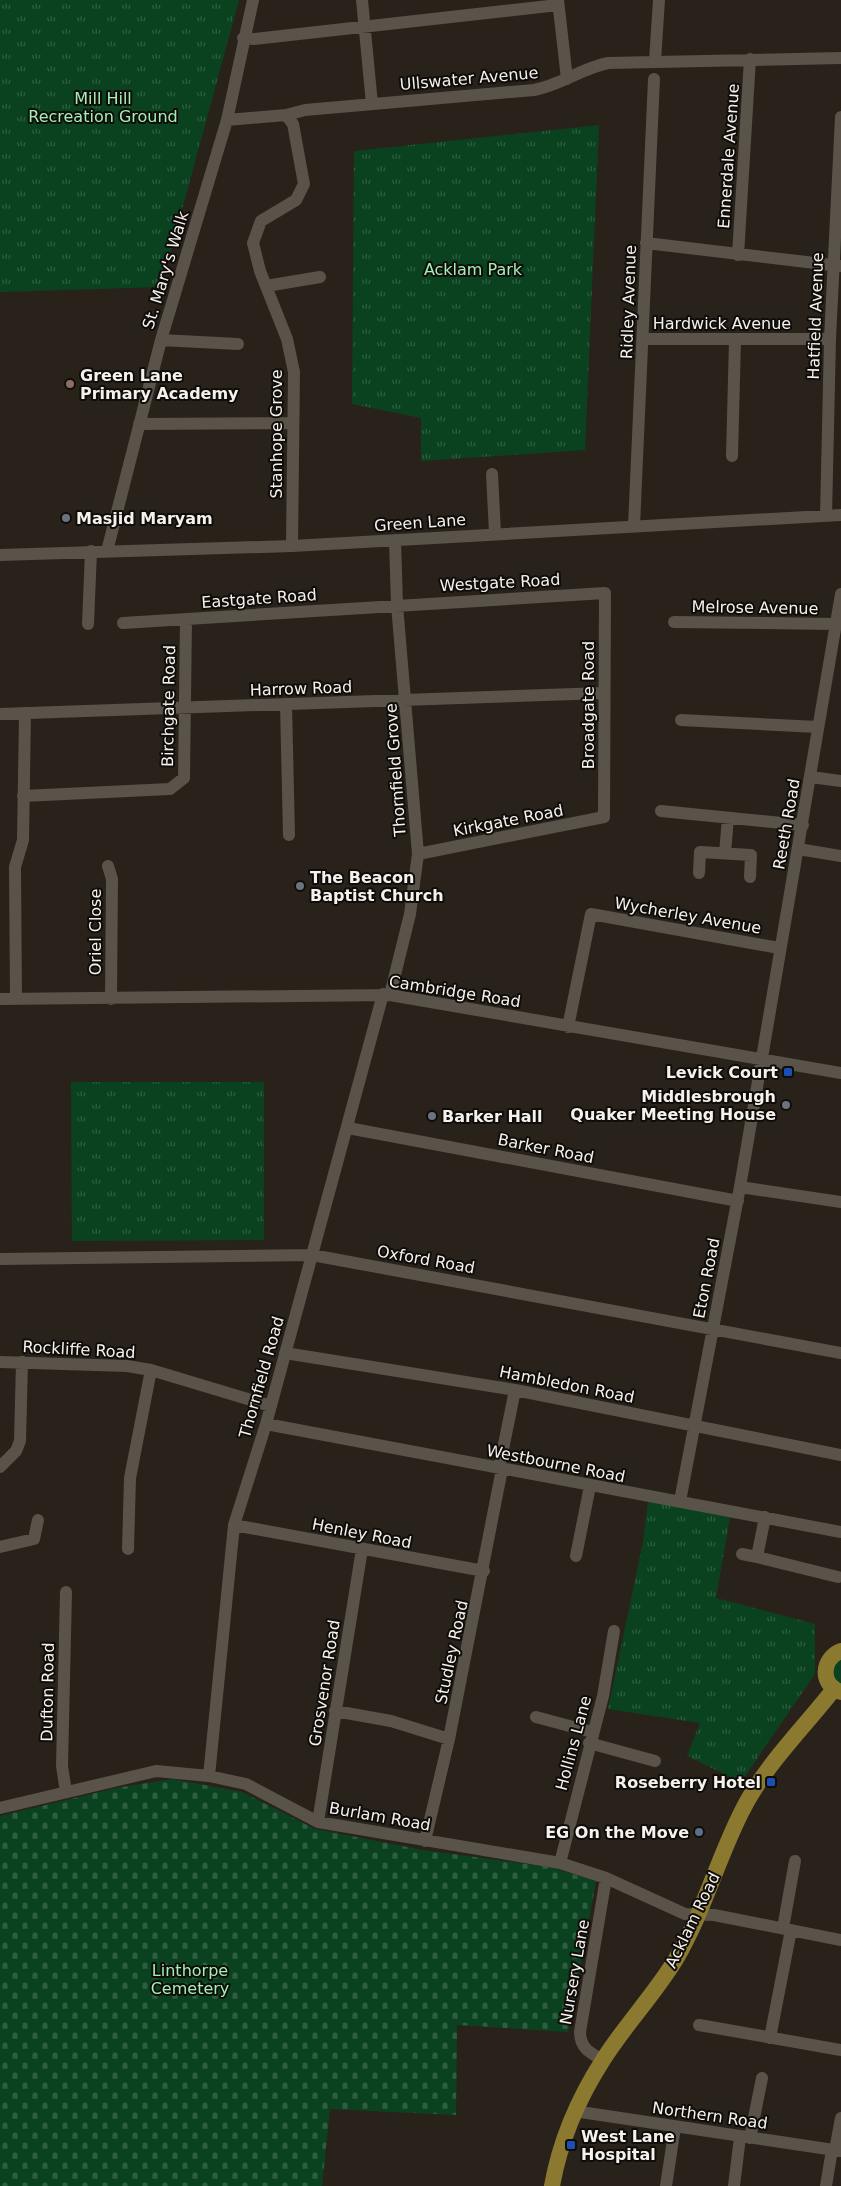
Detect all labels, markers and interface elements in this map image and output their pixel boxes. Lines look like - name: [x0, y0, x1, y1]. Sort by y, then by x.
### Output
- street label: Ullswater Avenue: [399, 63, 539, 94]
- street label: Ennerdale Avenue: [714, 83, 743, 229]
- park label: Mill Hill Recreation Ground: [28, 89, 178, 126]
- street label: St. Mary's Walk: [139, 208, 193, 331]
- street label: Ridley Avenue: [617, 245, 640, 359]
- street label: Hatfield Avenue: [804, 252, 827, 380]
- park label: Acklam Park: [424, 260, 523, 279]
- street label: Hardwick Avenue: [653, 314, 791, 333]
- place label: Green Lane Primary Academy: [80, 366, 239, 403]
- street label: Stanhope Grove: [267, 369, 286, 499]
- marker: Green Lane Primary Academy: [64, 378, 76, 390]
- place label: Masjid Maryam: [76, 509, 213, 528]
- street label: Green Lane: [373, 510, 467, 535]
- marker: Masjid Maryam: [60, 512, 72, 524]
- street label: Westgate Road: [439, 570, 561, 595]
- street label: Eastgate Road: [201, 585, 317, 612]
- street label: Melrose Avenue: [691, 597, 819, 618]
- street label: Broadgate Road: [579, 641, 598, 769]
- street label: Birchgate Road: [158, 645, 179, 767]
- street label: Harrow Road: [249, 677, 353, 700]
- street label: Thornfield Grove: [381, 703, 410, 838]
- street label: Reeth Road: [769, 777, 804, 871]
- street label: Kirkgate Road: [451, 800, 565, 841]
- place label: The Beacon Baptist Church: [310, 868, 444, 905]
- marker: The Beacon Baptist Church: [294, 880, 306, 892]
- street label: Oriel Close: [86, 889, 105, 975]
- street label: Wycherley Avenue: [613, 893, 763, 938]
- street label: Cambridge Road: [388, 972, 522, 1011]
- place label: Levick Court: [666, 1063, 778, 1082]
- marker: Levick Court: [782, 1066, 794, 1078]
- place label: Middlesbrough Quaker Meeting House: [570, 1087, 776, 1124]
- marker: Middlesbrough Quaker Meeting House: [780, 1099, 792, 1111]
- place label: Barker Hall: [442, 1107, 543, 1126]
- marker: Barker Hall: [426, 1110, 438, 1122]
- street label: Barker Road: [496, 1130, 596, 1167]
- street label: Eton Road: [689, 1236, 724, 1320]
- street label: Oxford Road: [375, 1242, 476, 1277]
- street label: Thornfield Road: [235, 1314, 288, 1441]
- street label: Rockliffe Road: [22, 1337, 136, 1362]
- street label: Hambledon Road: [498, 1362, 636, 1407]
- street label: Westbourne Road: [485, 1441, 627, 1486]
- street label: Henley Road: [311, 1515, 413, 1552]
- street label: Studley Road: [431, 1598, 472, 1706]
- street label: Grosvenor Road: [305, 1618, 344, 1748]
- street label: Dufton Road: [37, 1642, 58, 1742]
- street label: Hollins Lane: [552, 1694, 595, 1793]
- place label: Roseberry Hotel: [615, 1773, 761, 1792]
- marker: Roseberry Hotel: [765, 1776, 777, 1788]
- street label: Burlam Road: [328, 1798, 432, 1835]
- place label: EG On the Move: [545, 1823, 689, 1842]
- marker: EG On the Move: [693, 1826, 705, 1838]
- street label: Acklam Road: [661, 1869, 724, 1971]
- street label: Nursery Lane: [556, 1918, 593, 2026]
- park label: Linthorpe Cemetery: [151, 1961, 229, 1998]
- street label: Northern Road: [651, 2098, 769, 2133]
- place label: West Lane Hospital: [581, 2127, 675, 2164]
- marker: West Lane Hospital: [565, 2139, 577, 2151]

